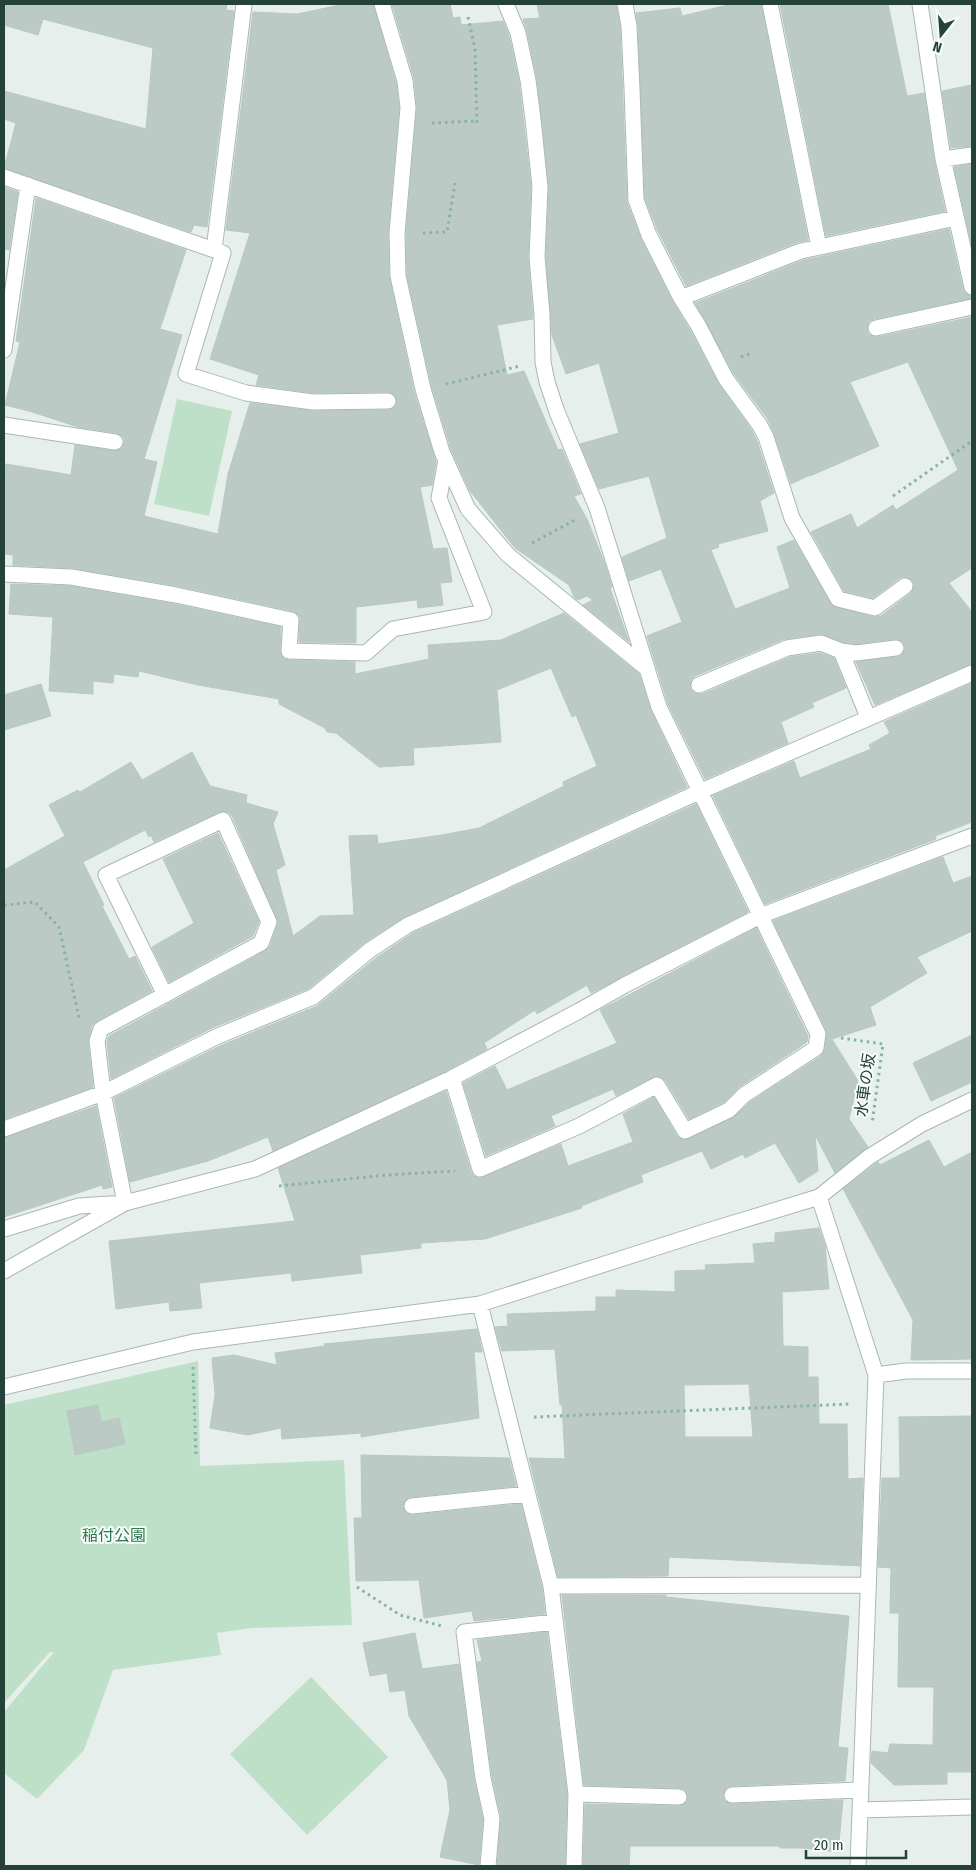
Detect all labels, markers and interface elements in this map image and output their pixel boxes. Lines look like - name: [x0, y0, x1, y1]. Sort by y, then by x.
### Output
- north arrow: [916, 10, 966, 60]
- text: N: [931, 38, 944, 56]
- street label: 水車の坂: [851, 1052, 879, 1118]
- park label: 稲付公園: [82, 1526, 146, 1545]
- scale bar: [806, 1828, 906, 1860]
- text: 20 m: [814, 1836, 844, 1854]

